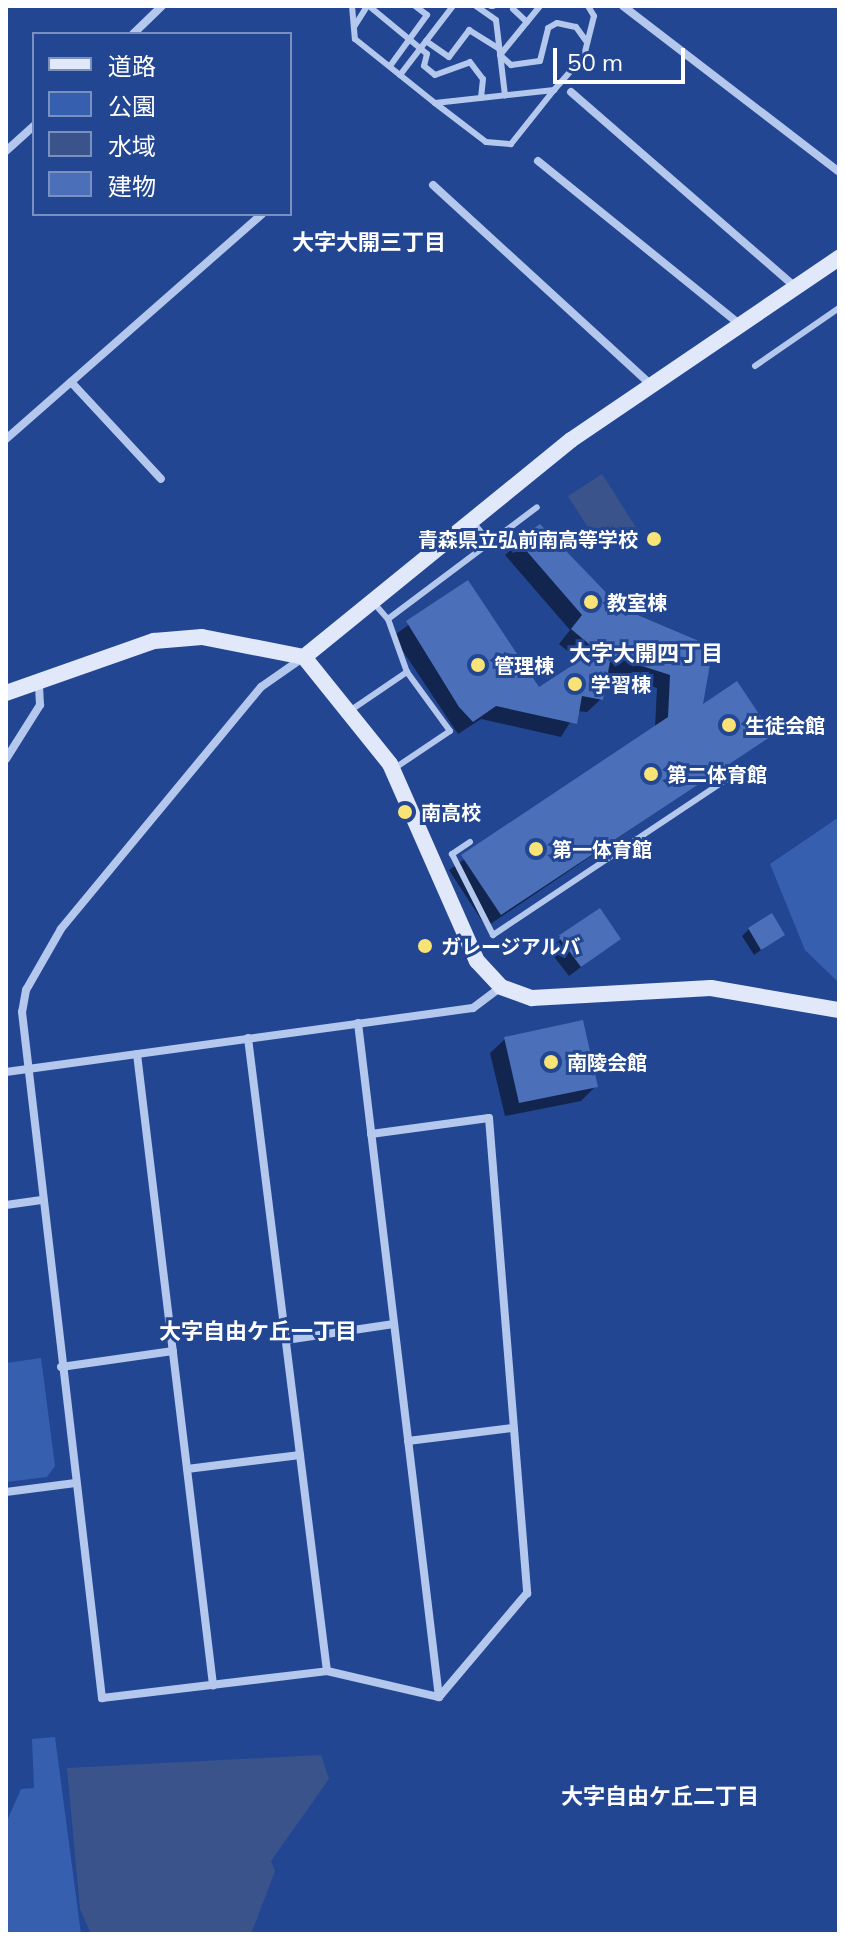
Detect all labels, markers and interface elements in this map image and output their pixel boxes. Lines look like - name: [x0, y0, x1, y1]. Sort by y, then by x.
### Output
- legend: [32, 32, 292, 216]
- scale bar: [557, 32, 689, 82]
- text: 50 m: [567, 47, 623, 77]
- text: 道路: [108, 51, 156, 81]
- text: 公園: [108, 91, 156, 121]
- text: 水域: [108, 131, 156, 161]
- text: 建物: [108, 171, 156, 201]
- district label: 大字大開三丁目: [292, 230, 446, 256]
- place label: 青森県立弘前南高等学校: [418, 527, 638, 551]
- marker: 青森県立弘前南高等学校: [645, 530, 663, 548]
- place label: 教室棟: [607, 590, 667, 614]
- marker: 教室棟: [582, 593, 600, 611]
- district label: 大字大開四丁目: [569, 641, 723, 667]
- place label: 管理棟: [494, 653, 554, 677]
- marker: 管理棟: [469, 656, 487, 674]
- place label: 学習棟: [591, 672, 651, 696]
- marker: 学習棟: [566, 675, 584, 693]
- place label: 生徒会館: [745, 713, 825, 737]
- marker: 生徒会館: [720, 716, 738, 734]
- place label: 第二体育館: [667, 762, 767, 786]
- marker: 第二体育館: [642, 765, 660, 783]
- place label: 南高校: [421, 800, 481, 824]
- marker: 南高校: [396, 803, 414, 821]
- place label: 第一体育館: [552, 837, 652, 861]
- marker: 第一体育館: [527, 840, 545, 858]
- place label: ガレージアルバ: [441, 934, 581, 958]
- marker: ガレージアルバ: [416, 937, 434, 955]
- place label: 南陵会館: [567, 1050, 647, 1074]
- marker: 南陵会館: [542, 1053, 560, 1071]
- district label: 大字自由ケ丘一丁目: [159, 1319, 357, 1345]
- district label: 大字自由ケ丘二丁目: [561, 1784, 759, 1810]

